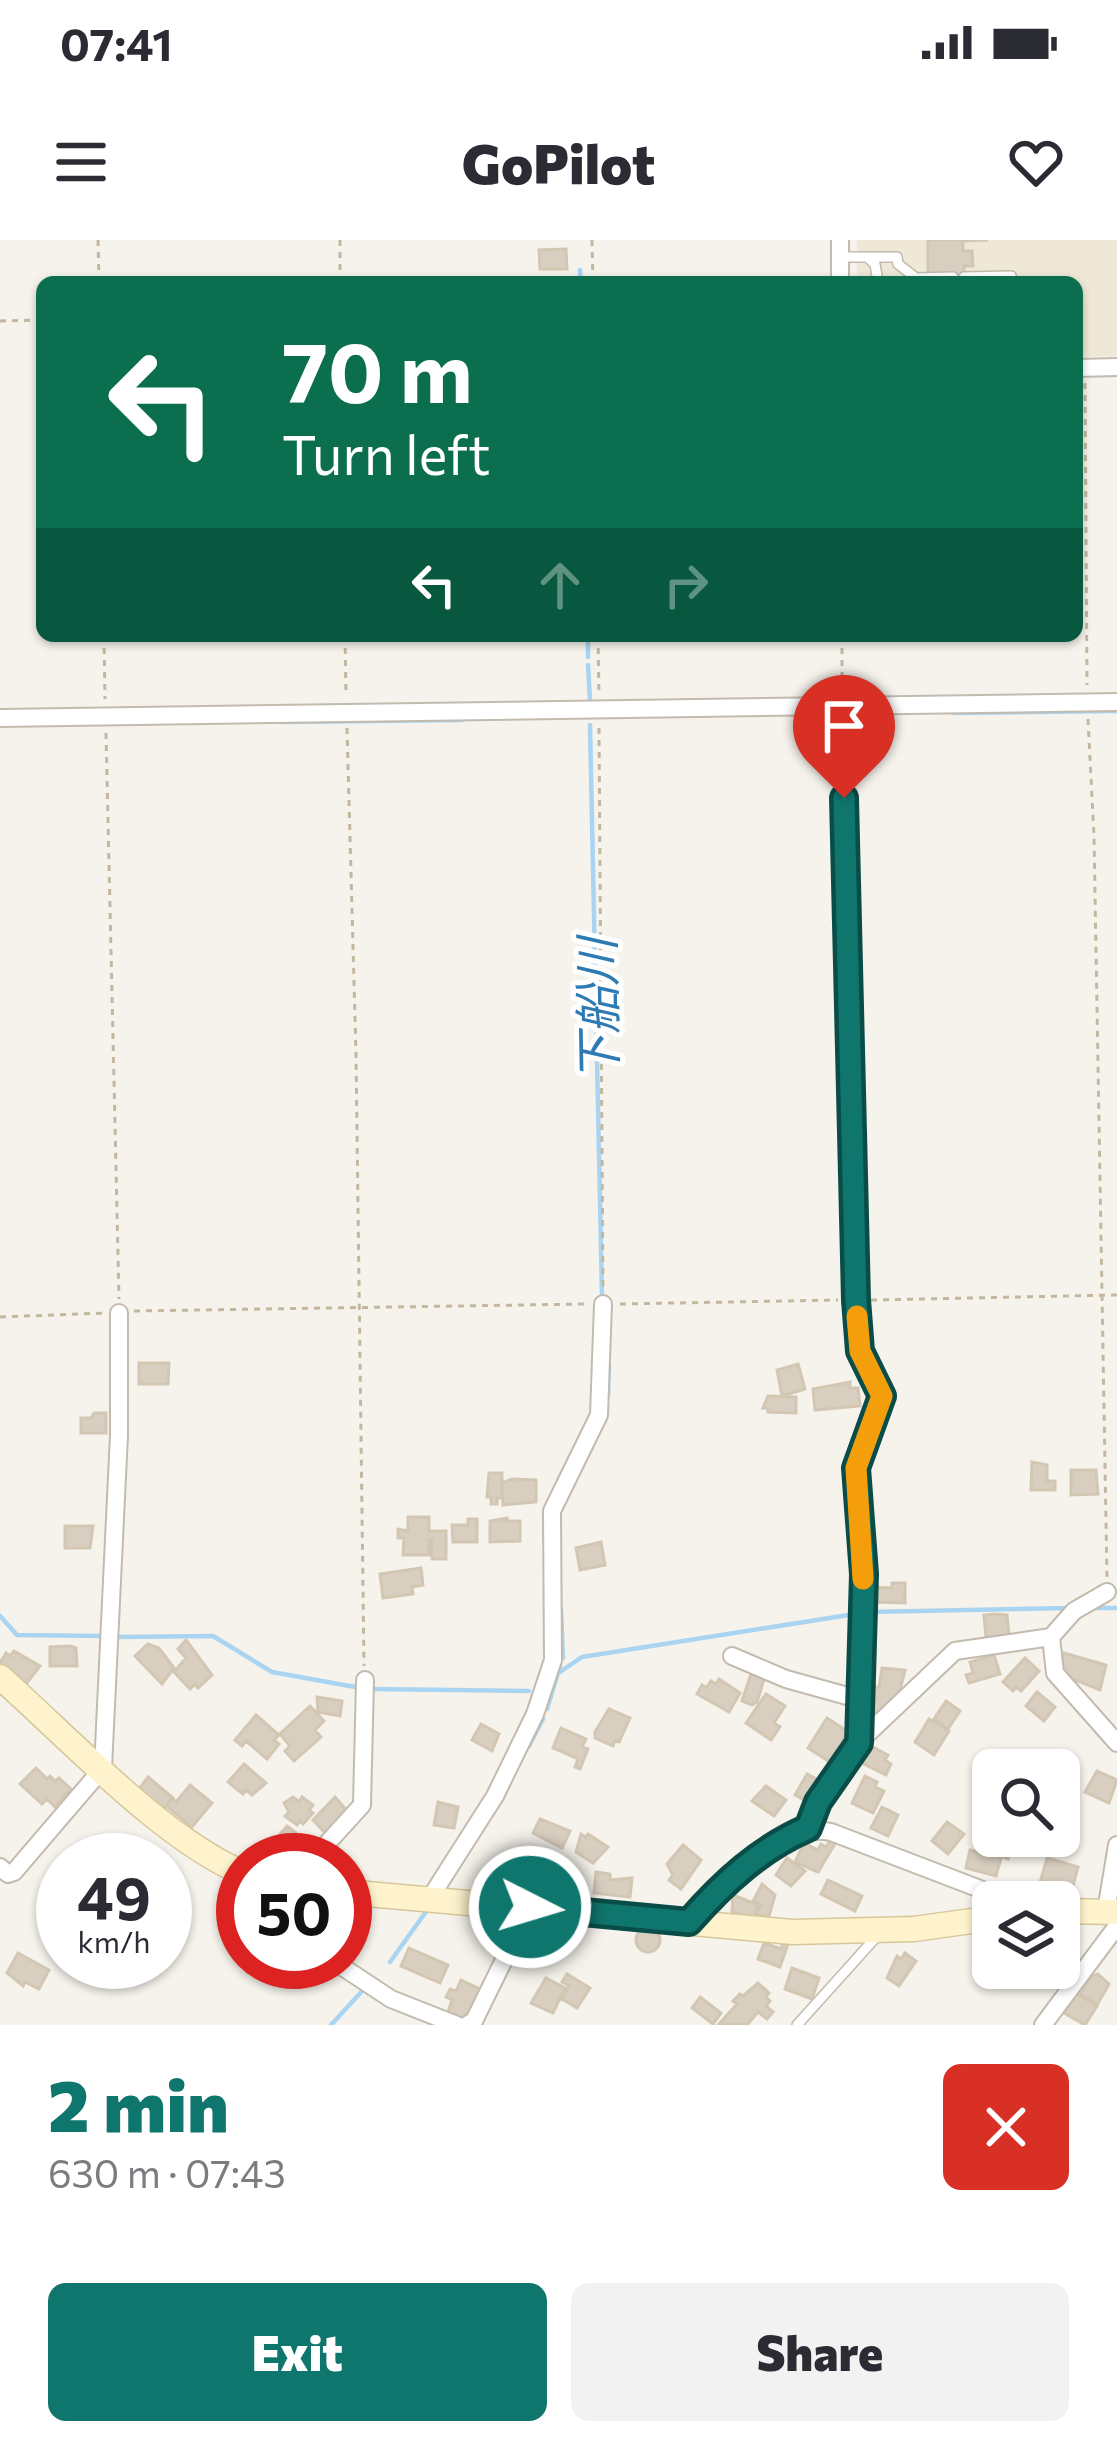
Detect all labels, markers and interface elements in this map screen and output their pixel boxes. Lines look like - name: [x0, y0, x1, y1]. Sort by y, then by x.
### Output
- text: 07:41: [60, 15, 173, 70]
- icon: menu: [48, 129, 114, 195]
- text: GoPilot: [462, 129, 655, 195]
- icon: heart: [1003, 129, 1069, 195]
- text: 70 m: [282, 318, 473, 420]
- icon: left: [84, 324, 240, 480]
- text: Turn left: [282, 420, 490, 486]
- icon: left: [401, 552, 467, 618]
- icon: ahead: [527, 552, 593, 618]
- icon: right: [653, 552, 719, 618]
- pin: [793, 675, 895, 798]
- icon: arrive: [811, 693, 877, 759]
- water label: 下船川: [565, 933, 627, 1083]
- map controls: [972, 1749, 1080, 1989]
- button: search: [972, 1749, 1080, 1857]
- speed limit sign: 50: [216, 1833, 372, 1989]
- position arrow: [467, 1844, 593, 1970]
- text: 49: [77, 1859, 151, 1932]
- button: layers: [972, 1881, 1080, 1989]
- text: km/h: [78, 1922, 150, 1959]
- text: 2 min: [48, 2059, 229, 2147]
- button: close: [943, 2064, 1069, 2190]
- text: 630 m · 07:43: [48, 2148, 286, 2196]
- button: Exit: [48, 2283, 547, 2421]
- button: Share: [571, 2283, 1069, 2421]

